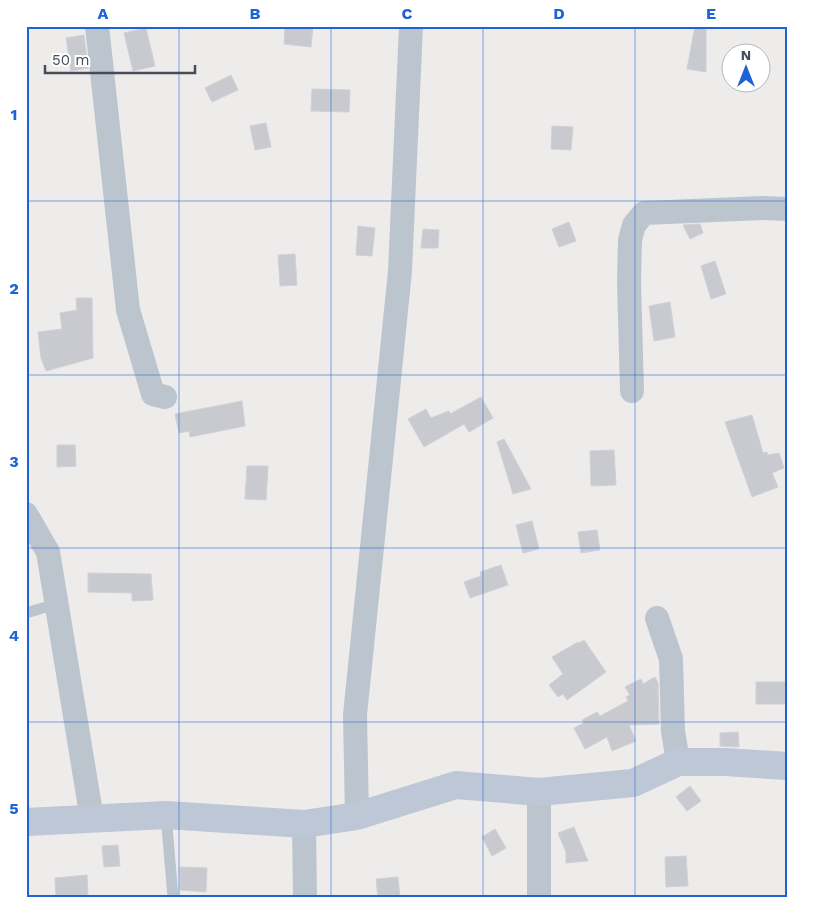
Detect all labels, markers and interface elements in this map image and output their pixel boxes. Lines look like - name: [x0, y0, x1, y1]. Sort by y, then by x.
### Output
- text: A: [98, 4, 109, 23]
- text: B: [250, 4, 261, 23]
- text: C: [402, 4, 413, 23]
- text: D: [553, 4, 565, 23]
- text: E: [706, 4, 716, 23]
- scale bar: [45, 42, 195, 74]
- north arrow: [722, 42, 772, 92]
- text: N: [741, 47, 751, 63]
- text: 50 m: [52, 51, 89, 69]
- text: 1: [11, 105, 17, 124]
- text: 2: [9, 279, 19, 298]
- text: 3: [9, 452, 19, 471]
- text: 4: [9, 626, 19, 645]
- text: 5: [9, 799, 19, 818]

